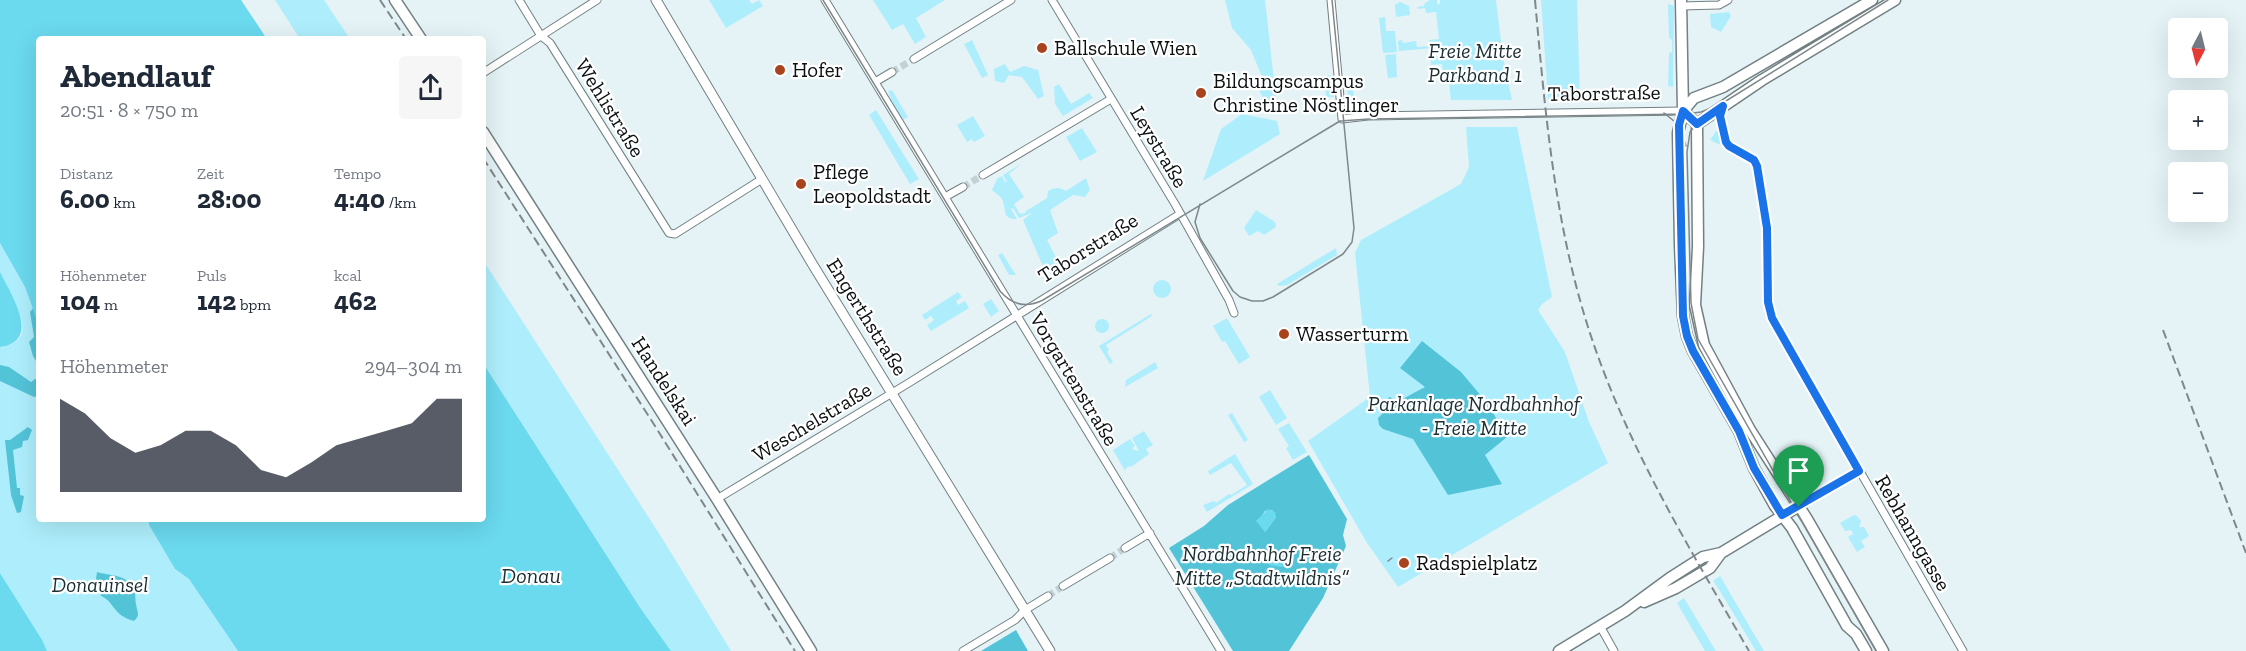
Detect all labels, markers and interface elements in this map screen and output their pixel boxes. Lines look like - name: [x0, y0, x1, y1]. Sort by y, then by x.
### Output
- north arrow: [2168, 18, 2228, 78]
- map controls: [2168, 18, 2228, 222]
- place label: Ballschule Wien: [1054, 35, 1197, 60]
- park label: Freie Mitte Parkband 1: [1428, 38, 1522, 87]
- marker: Ballschule Wien: [1035, 41, 1049, 55]
- street label: Wehlistraße: [570, 54, 651, 162]
- text: Abendlauf: [60, 56, 212, 95]
- button: share: [399, 56, 462, 119]
- place label: Hofer: [792, 57, 843, 82]
- marker: Hofer: [773, 63, 787, 77]
- place label: Bildungscampus Christine Nöstlinger: [1213, 68, 1399, 117]
- street label: Taborstraße: [1547, 79, 1661, 106]
- marker: Bildungscampus Christine Nöstlinger: [1194, 86, 1208, 100]
- button: +: [2168, 90, 2228, 150]
- text: 20:51 · 8 × 750 m: [60, 98, 198, 122]
- street label: Leystraße: [1125, 101, 1194, 192]
- place label: Pflege Leopoldstadt: [813, 159, 931, 208]
- button: −: [2168, 162, 2228, 222]
- text: Distanz: [60, 164, 113, 183]
- text: Zeit: [197, 164, 224, 183]
- text: Tempo: [334, 164, 381, 183]
- marker: Pflege Leopoldstadt: [794, 177, 808, 191]
- text: 6.00: [60, 183, 110, 215]
- text: 28:00: [197, 183, 261, 215]
- text: 4:40: [334, 183, 385, 215]
- text: km: [110, 193, 136, 212]
- text: /km: [385, 193, 416, 212]
- street label: Taborstraße: [1033, 207, 1142, 288]
- street label: Engerthstraße: [821, 253, 914, 380]
- text: Höhenmeter: [60, 266, 147, 285]
- text: Puls: [197, 266, 226, 285]
- text: kcal: [334, 266, 361, 285]
- text: 104: [60, 285, 100, 317]
- text: 142: [197, 285, 236, 317]
- text: 462: [334, 285, 377, 317]
- text: m: [100, 295, 118, 314]
- text: bpm: [236, 295, 271, 314]
- street label: Vorgartenstraße: [1024, 307, 1124, 450]
- place label: Wasserturm: [1296, 321, 1408, 346]
- marker: Wasserturm: [1277, 327, 1291, 341]
- street label: Handelskai: [626, 332, 702, 430]
- text: Höhenmeter: [60, 354, 169, 378]
- text: 294–304 m: [365, 354, 462, 378]
- street label: Weschelstraße: [748, 376, 876, 467]
- park label: Parkanlage Nordbahnhof - Freie Mitte: [1368, 391, 1583, 440]
- pin: [1773, 445, 1824, 507]
- icon: arrive: [1782, 454, 1815, 487]
- street label: Rebhanngasse: [1870, 470, 1957, 595]
- park label: Nordbahnhof Freie Mitte „Stadtwildnis”: [1175, 541, 1349, 590]
- place label: Radspielplatz: [1416, 550, 1538, 575]
- marker: Radspielplatz: [1397, 556, 1411, 570]
- water label: Donau: [501, 562, 561, 589]
- park label: Donauinsel: [52, 572, 148, 597]

